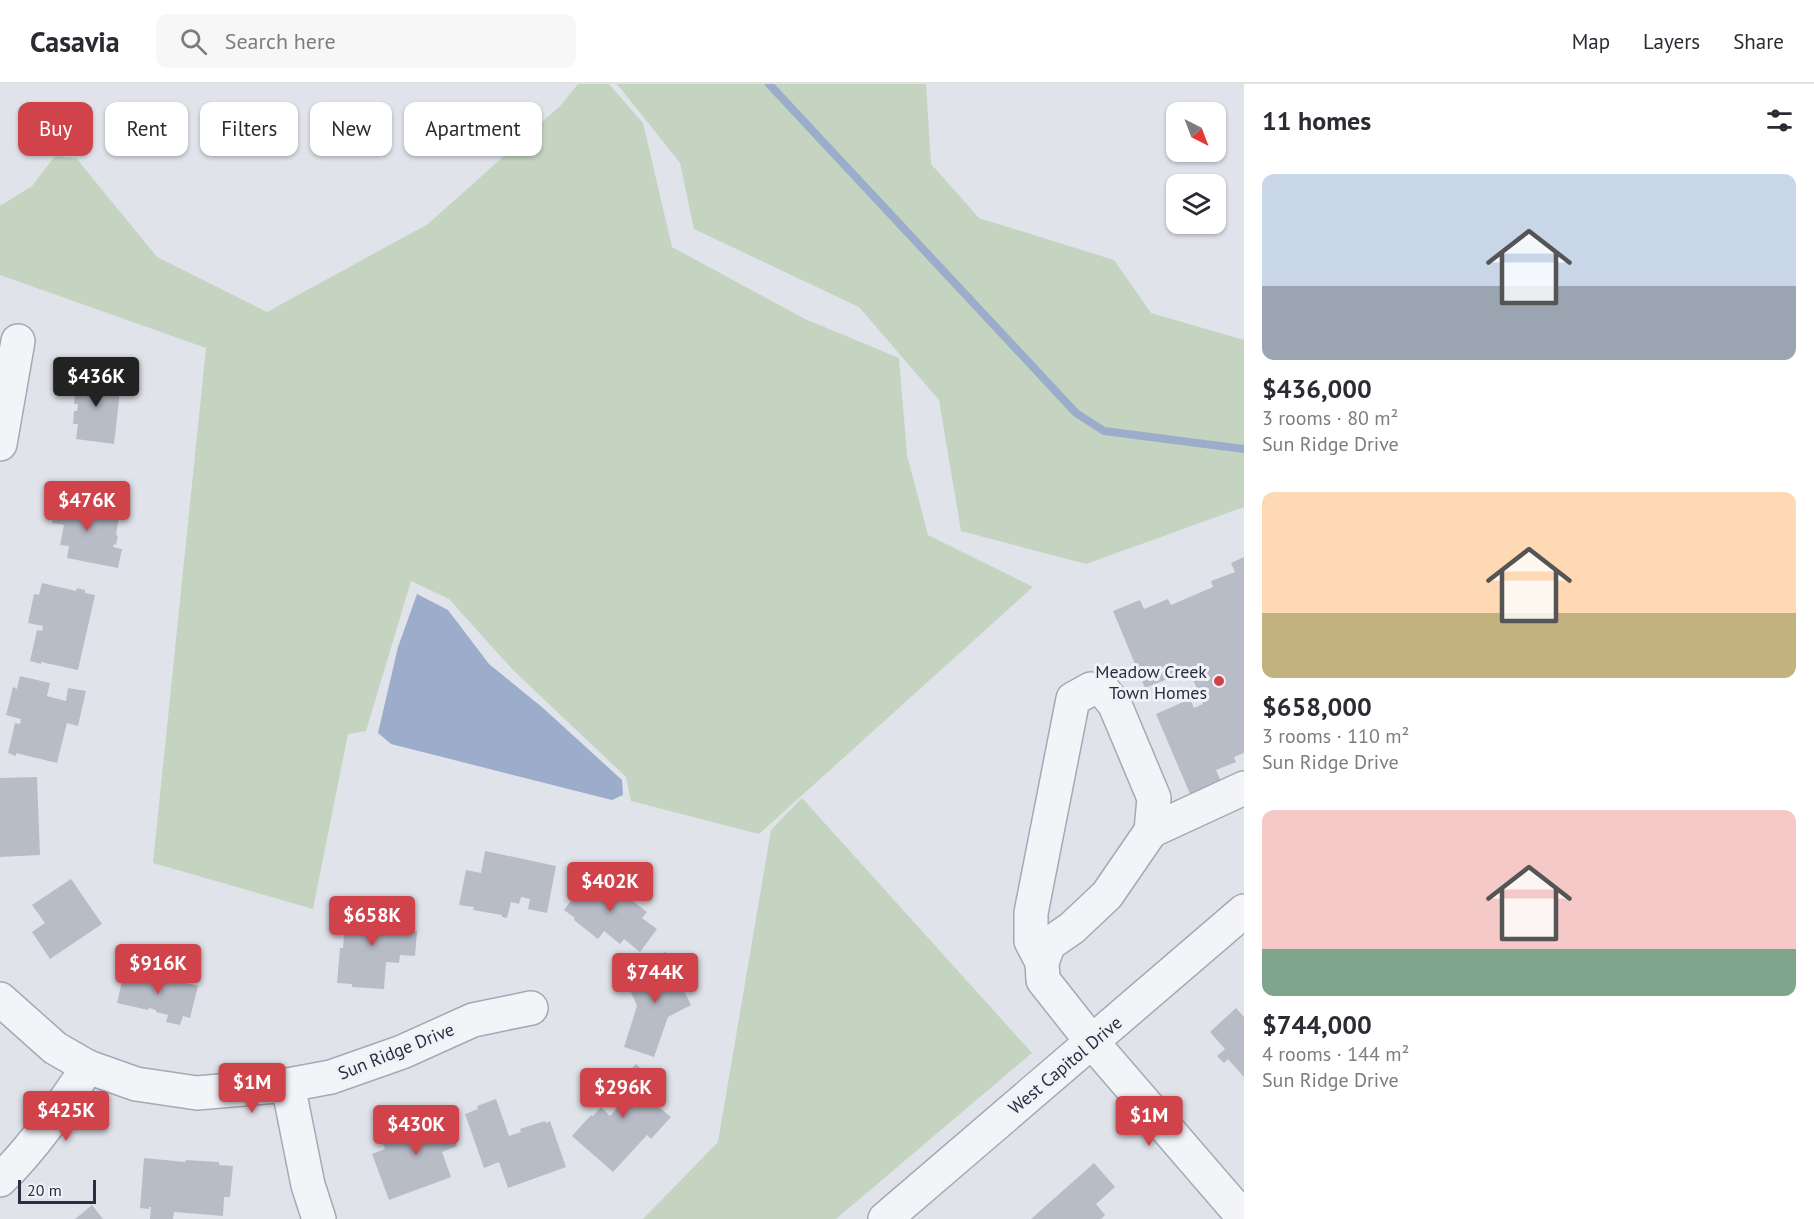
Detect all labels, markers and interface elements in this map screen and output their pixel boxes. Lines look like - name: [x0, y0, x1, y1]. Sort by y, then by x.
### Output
- search box: [156, 14, 576, 68]
- text: Casavia: [30, 23, 120, 60]
- icon: search: [177, 25, 210, 58]
- text: Search here: [225, 27, 336, 55]
- text: Map: [1572, 28, 1610, 55]
- text: Layers: [1643, 28, 1700, 55]
- text: Share: [1733, 28, 1784, 55]
- chip: Buy: [18, 102, 93, 156]
- chip: Rent: [105, 102, 188, 156]
- chip: Filters: [200, 102, 298, 156]
- chip: New: [310, 102, 392, 156]
- chip: Apartment: [404, 102, 542, 156]
- north arrow: [1166, 102, 1226, 162]
- map controls: [1166, 102, 1226, 234]
- text: 11 homes: [1262, 104, 1371, 137]
- icon: filters: [1763, 104, 1796, 137]
- button: layers: [1166, 174, 1226, 234]
- icon: home: [1475, 213, 1583, 321]
- pin: $436K: [54, 357, 138, 408]
- text: $436K: [67, 363, 125, 389]
- text: $436,000: [1262, 372, 1372, 405]
- text: 3 rooms · 80 m²: [1262, 405, 1398, 431]
- text: Sun Ridge Drive: [1262, 431, 1399, 457]
- pin: $476K: [45, 481, 129, 532]
- text: $476K: [58, 487, 116, 513]
- icon: home: [1475, 531, 1583, 639]
- place label: Meadow Creek Town Homes: [1095, 660, 1207, 704]
- marker: Meadow Creek Town Homes: [1212, 674, 1226, 688]
- text: $658,000: [1262, 690, 1372, 723]
- text: 3 rooms · 110 m²: [1262, 723, 1409, 749]
- text: Sun Ridge Drive: [1262, 749, 1399, 775]
- icon: home: [1475, 849, 1583, 957]
- pin: $402K: [568, 862, 652, 913]
- text: $402K: [581, 868, 639, 894]
- pin: $658K: [330, 896, 414, 947]
- text: $658K: [343, 902, 401, 928]
- pin: $916K: [116, 944, 200, 995]
- text: $916K: [129, 950, 187, 976]
- pin: $744K: [613, 953, 697, 1004]
- text: $744K: [626, 959, 684, 985]
- text: $744,000: [1262, 1008, 1372, 1041]
- street label: West Capitol Drive: [1004, 1011, 1126, 1119]
- street label: Sun Ridge Drive: [335, 1017, 457, 1085]
- text: 4 rooms · 144 m²: [1262, 1041, 1409, 1067]
- pin: $1M: [223, 1063, 281, 1114]
- text: Sun Ridge Drive: [1262, 1067, 1399, 1093]
- pin: $296K: [581, 1068, 665, 1119]
- text: $1M: [233, 1069, 271, 1095]
- text: $296K: [594, 1074, 652, 1100]
- pin: $425K: [24, 1091, 108, 1142]
- pin: $1M: [1120, 1096, 1178, 1147]
- text: $425K: [37, 1097, 95, 1123]
- text: $1M: [1130, 1102, 1168, 1128]
- pin: $430K: [374, 1105, 458, 1156]
- text: $430K: [387, 1111, 445, 1137]
- scale bar: [18, 1177, 96, 1204]
- text: 20 m: [27, 1180, 62, 1200]

